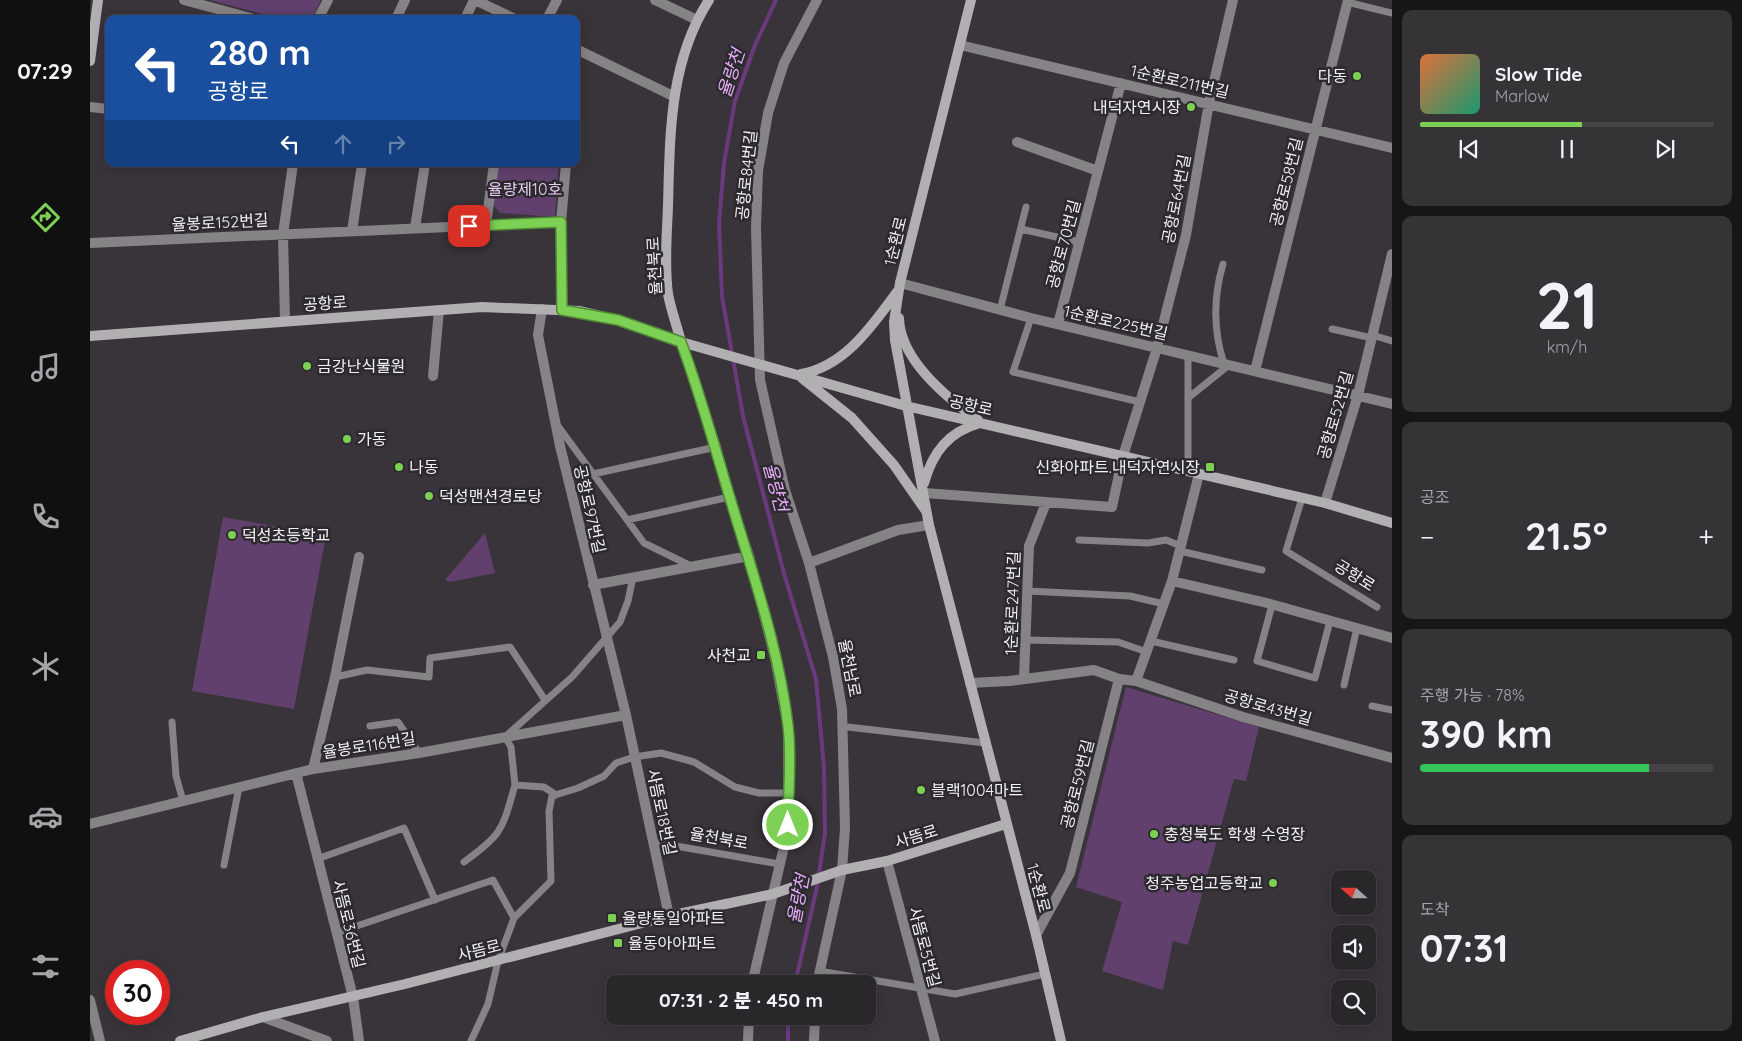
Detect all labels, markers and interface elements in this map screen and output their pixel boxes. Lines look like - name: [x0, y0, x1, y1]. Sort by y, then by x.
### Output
- text: 280 m: [208, 30, 311, 74]
- icon: left: [125, 35, 190, 100]
- water label: 율량천: [712, 44, 750, 100]
- text: 07:29: [17, 57, 73, 85]
- street label: 1순환로211번길: [1129, 60, 1231, 102]
- text: Slow Tide: [1495, 62, 1583, 86]
- place label: 다동: [1318, 66, 1347, 86]
- marker: 다동: [1351, 70, 1363, 82]
- text: 공항로: [208, 77, 269, 105]
- text: Marlow: [1495, 86, 1549, 106]
- place label: 내덕자연시장: [1093, 97, 1181, 117]
- marker: 내덕자연시장: [1185, 101, 1197, 113]
- street label: 공항로84번길: [731, 129, 761, 221]
- icon: left: [276, 130, 304, 158]
- icon: ahead: [329, 130, 357, 158]
- icon: right: [382, 130, 410, 158]
- street label: 공항로58번길: [1265, 135, 1307, 229]
- icon: previous: [1455, 135, 1483, 163]
- icon: pause: [1553, 135, 1581, 163]
- icon: next: [1651, 135, 1679, 163]
- street label: 공항로64번길: [1158, 152, 1194, 246]
- park label: 율량제10호: [488, 179, 562, 199]
- street label: 공항로70번길: [1042, 197, 1084, 291]
- icon: directions: [28, 200, 63, 235]
- pin: [448, 205, 490, 247]
- street label: 율봉로152번길: [171, 209, 269, 235]
- icon: arrive: [455, 212, 483, 240]
- street label: 1순환로: [879, 214, 911, 268]
- street label: 율천북로: [642, 236, 666, 296]
- text: 21: [1536, 264, 1598, 345]
- street label: 공항로: [302, 291, 348, 315]
- street label: 1순환로225번길: [1062, 300, 1170, 344]
- text: km/h: [1547, 337, 1587, 357]
- icon: music: [28, 350, 63, 385]
- place label: 금강난식물원: [317, 356, 405, 376]
- marker: 금강난식물원: [301, 360, 313, 372]
- street label: 공항로52번길: [1313, 368, 1357, 462]
- street label: 공항로: [947, 390, 995, 420]
- place label: 가동: [357, 429, 387, 449]
- marker: 가동: [341, 433, 353, 445]
- place label: 나동: [409, 457, 439, 477]
- place label: 신화아파트.내덕자연시장: [1035, 457, 1200, 477]
- water label: 율량천: [758, 460, 794, 516]
- marker: 나동: [393, 461, 405, 473]
- marker: 신화아파트.내덕자연시장: [1204, 461, 1216, 473]
- street label: 공항로97번길: [570, 463, 610, 555]
- place label: 덕성맨션경로당: [439, 486, 542, 506]
- text: 공조: [1420, 487, 1449, 507]
- marker: 덕성맨션경로당: [423, 490, 435, 502]
- icon: phone: [28, 499, 63, 534]
- text: 21.5°: [1525, 512, 1608, 560]
- text: −: [1420, 519, 1435, 554]
- text: +: [1698, 519, 1714, 554]
- place label: 덕성초등학교: [242, 525, 330, 545]
- marker: 덕성초등학교: [226, 529, 238, 541]
- street label: 1순환로247번길: [1000, 551, 1024, 655]
- street label: 공항로: [1331, 555, 1379, 595]
- street label: 율천남로: [835, 637, 865, 699]
- place label: 사천교: [707, 645, 751, 665]
- icon: climate: [28, 649, 63, 684]
- marker: 사천교: [755, 649, 767, 661]
- street label: 공항로43번길: [1222, 685, 1314, 729]
- text: 주행 가능 · 78%: [1420, 685, 1524, 705]
- text: 390 km: [1420, 710, 1553, 758]
- street label: 율봉로116번길: [321, 728, 417, 762]
- street label: 공항로59번길: [1056, 737, 1098, 831]
- street label: 사뜸로18번길: [643, 767, 681, 857]
- place label: 블랙1004마트: [931, 780, 1023, 800]
- marker: 블랙1004마트: [915, 784, 927, 796]
- position arrow: [761, 798, 813, 850]
- icon: car: [28, 799, 63, 834]
- street label: 사뜸로: [892, 820, 940, 852]
- street label: 율천북로: [688, 823, 750, 853]
- place label: 충청북도 학생 수영장: [1164, 824, 1305, 844]
- marker: 충청북도 학생 수영장: [1148, 828, 1160, 840]
- street label: 1순환로: [1023, 861, 1055, 915]
- water label: 율량천: [782, 870, 814, 926]
- north arrow: [1331, 870, 1376, 915]
- map controls: [1331, 870, 1376, 1025]
- place label: 청주농업고등학교: [1145, 873, 1263, 893]
- marker: 청주농업고등학교: [1267, 877, 1279, 889]
- street label: 사뜸로36번길: [328, 878, 370, 970]
- text: 도착: [1420, 899, 1449, 919]
- street label: 사뜸로5번길: [905, 905, 945, 989]
- place label: 율량통일아파트: [622, 908, 725, 928]
- marker: 율량통일아파트: [606, 912, 618, 924]
- text: 07:31: [1420, 924, 1508, 972]
- button: sound: [1331, 925, 1376, 970]
- place label: 율동아아파트: [628, 933, 716, 953]
- street label: 사뜸로: [455, 935, 503, 965]
- marker: 율동아아파트: [612, 937, 624, 949]
- icon: filters: [28, 949, 63, 984]
- speed limit sign: 30: [105, 960, 170, 1025]
- button: search: [1331, 980, 1376, 1025]
- text: 07:31 · 2 분 · 450 m: [659, 988, 823, 1012]

